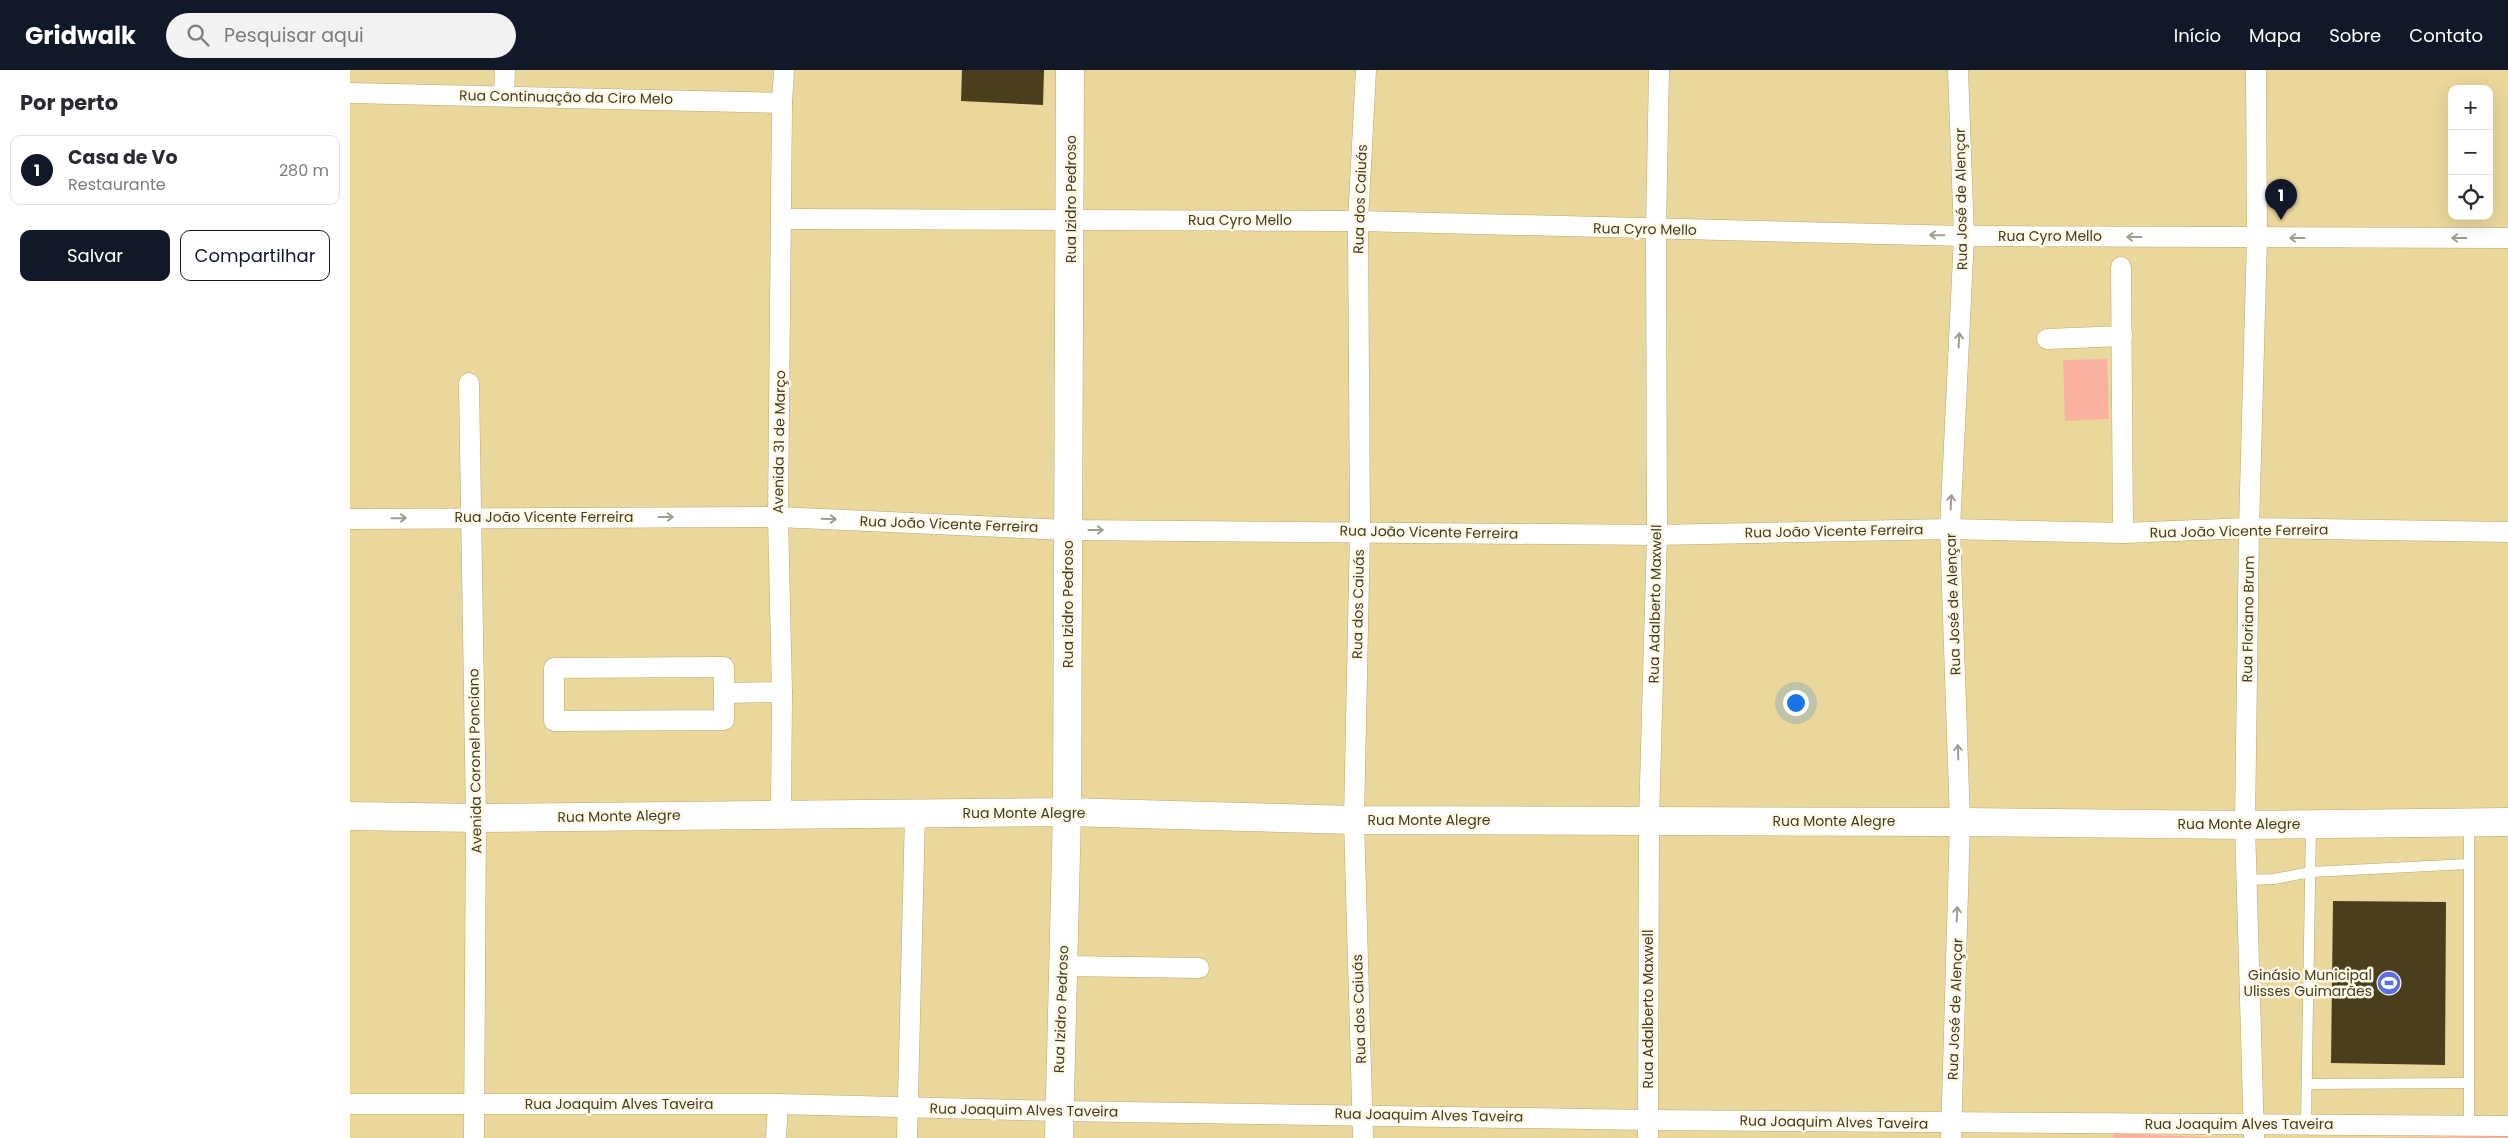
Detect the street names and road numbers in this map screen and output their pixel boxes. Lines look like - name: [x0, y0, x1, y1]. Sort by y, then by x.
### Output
- street label: Rua Continuação da Ciro Melo: [459, 85, 673, 109]
- street label: Rua José de Alençar: [1950, 128, 1972, 270]
- street label: Rua Izidro Pedroso: [1061, 135, 1081, 263]
- street label: Rua dos Caiuás: [1348, 144, 1372, 254]
- street label: Rua Cyro Mello: [1188, 210, 1292, 230]
- street label: Rua Cyro Mello: [1593, 218, 1697, 240]
- street label: Rua Cyro Mello: [1998, 226, 2102, 246]
- street label: Avenida 31 de Março: [768, 370, 790, 514]
- street label: Rua João Vicente Ferreira: [455, 507, 633, 527]
- street label: Rua João Vicente Ferreira: [859, 511, 1039, 537]
- street label: Rua João Vicente Ferreira: [1744, 519, 1924, 543]
- street label: Rua João Vicente Ferreira: [2149, 519, 2329, 543]
- street label: Rua João Vicente Ferreira: [1339, 520, 1519, 544]
- street label: Rua Adalberto Maxwell: [1644, 524, 1666, 684]
- street label: Rua José de Alençar: [1941, 533, 1965, 675]
- street label: Rua Izidro Pedroso: [1058, 540, 1078, 668]
- street label: Rua dos Caiuás: [1347, 549, 1369, 659]
- street label: Rua Floriano Brum: [2237, 555, 2259, 683]
- street label: Avenida Coronel Ponciano: [463, 668, 487, 854]
- street label: Rua Monte Alegre: [962, 803, 1086, 823]
- street label: Rua Monte Alegre: [557, 805, 681, 827]
- street label: Rua Monte Alegre: [1367, 810, 1491, 830]
- street label: Rua Monte Alegre: [1772, 811, 1896, 831]
- street label: Rua Monte Alegre: [2177, 814, 2301, 834]
- street label: Rua Adalberto Maxwell: [1638, 930, 1658, 1088]
- street label: Rua José de Alençar: [1943, 938, 1967, 1080]
- street label: Rua Izidro Pedroso: [1049, 945, 1073, 1073]
- street label: Rua dos Caiuás: [1347, 954, 1371, 1064]
- street label: Rua Joaquim Alves Taveira: [525, 1094, 713, 1114]
- street label: Rua Joaquim Alves Taveira: [929, 1098, 1119, 1122]
- street label: Rua Joaquim Alves Taveira: [1334, 1103, 1524, 1127]
- street label: Rua Joaquim Alves Taveira: [1739, 1110, 1929, 1134]
- street label: Rua Joaquim Alves Taveira: [2145, 1114, 2333, 1134]

